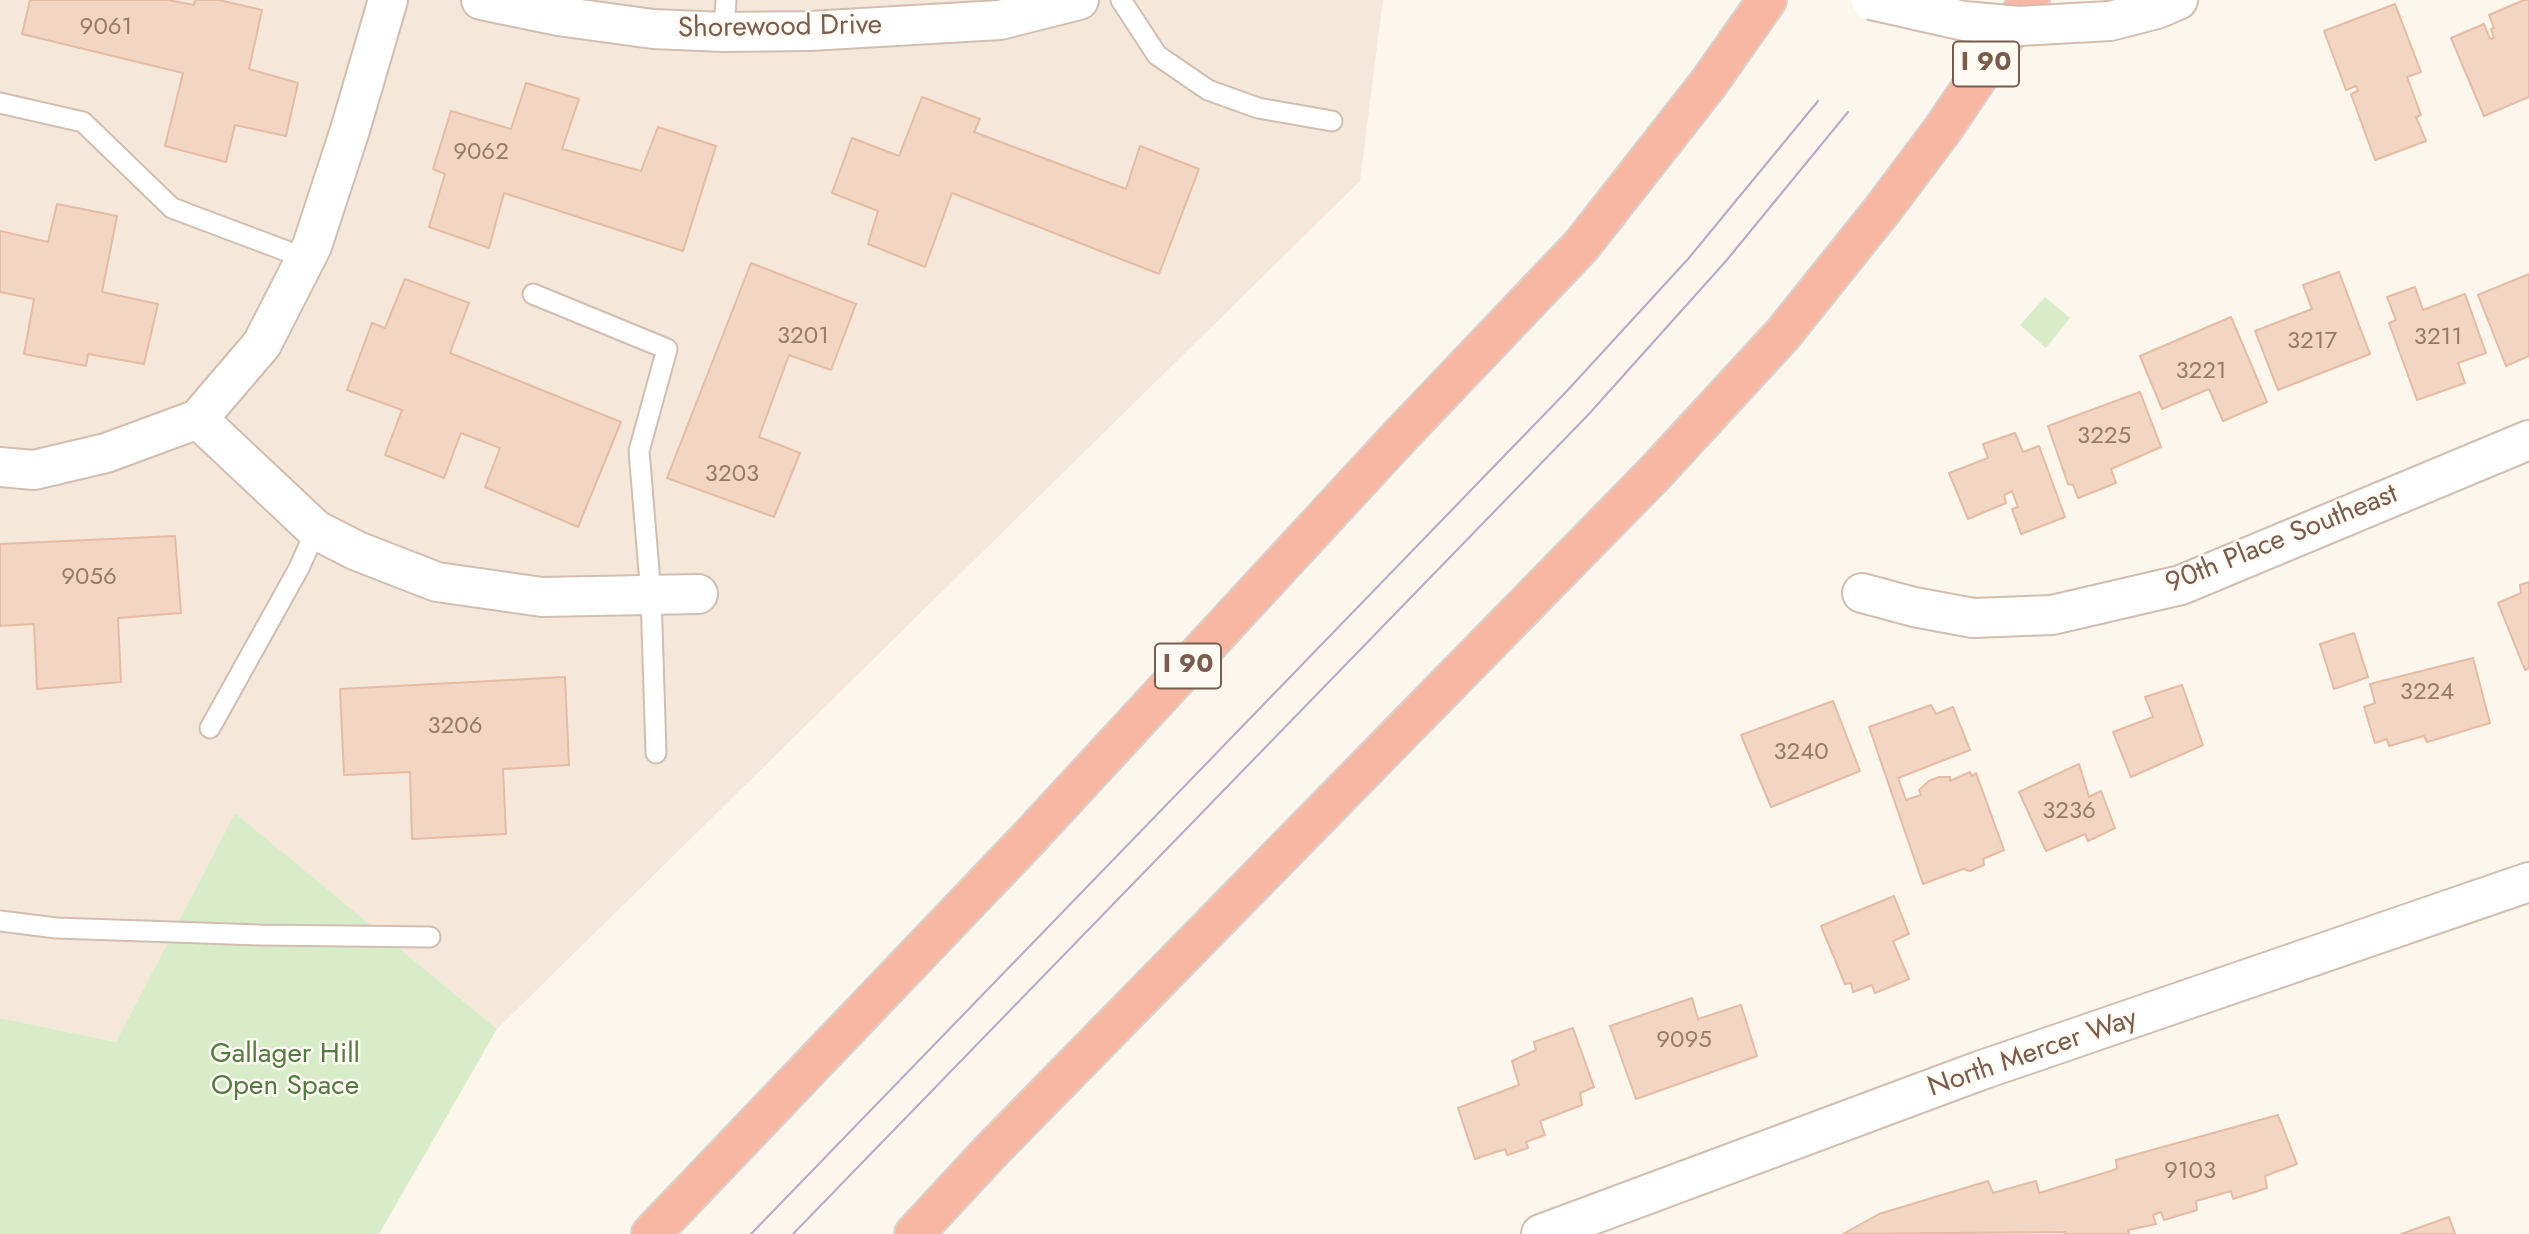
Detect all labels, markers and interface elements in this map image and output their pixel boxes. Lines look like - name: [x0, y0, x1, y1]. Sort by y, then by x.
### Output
- street label: Shorewood Drive: [678, 9, 882, 47]
- house number: 9061: [80, 14, 132, 42]
- road number: I 90: [1953, 41, 2019, 86]
- house number: 9062: [453, 139, 509, 167]
- house number: 3201: [777, 323, 829, 351]
- house number: 3211: [2414, 324, 2462, 352]
- house number: 3217: [2287, 328, 2337, 356]
- house number: 3221: [2175, 358, 2227, 386]
- house number: 3225: [2077, 423, 2131, 451]
- house number: 3203: [705, 461, 759, 489]
- street label: 90th Place Southeast: [2161, 478, 2403, 602]
- house number: 9056: [61, 564, 117, 592]
- road number: I 90: [1155, 644, 1221, 688]
- house number: 3224: [2400, 679, 2454, 707]
- house number: 3206: [428, 713, 482, 741]
- house number: 3240: [1773, 739, 1829, 767]
- house number: 3236: [2042, 798, 2096, 826]
- street label: North Mercer Way: [1924, 1002, 2142, 1106]
- house number: 9095: [1656, 1027, 1712, 1055]
- park label: Gallager Hill Open Space: [210, 1038, 360, 1104]
- house number: 9103: [2164, 1158, 2216, 1186]

